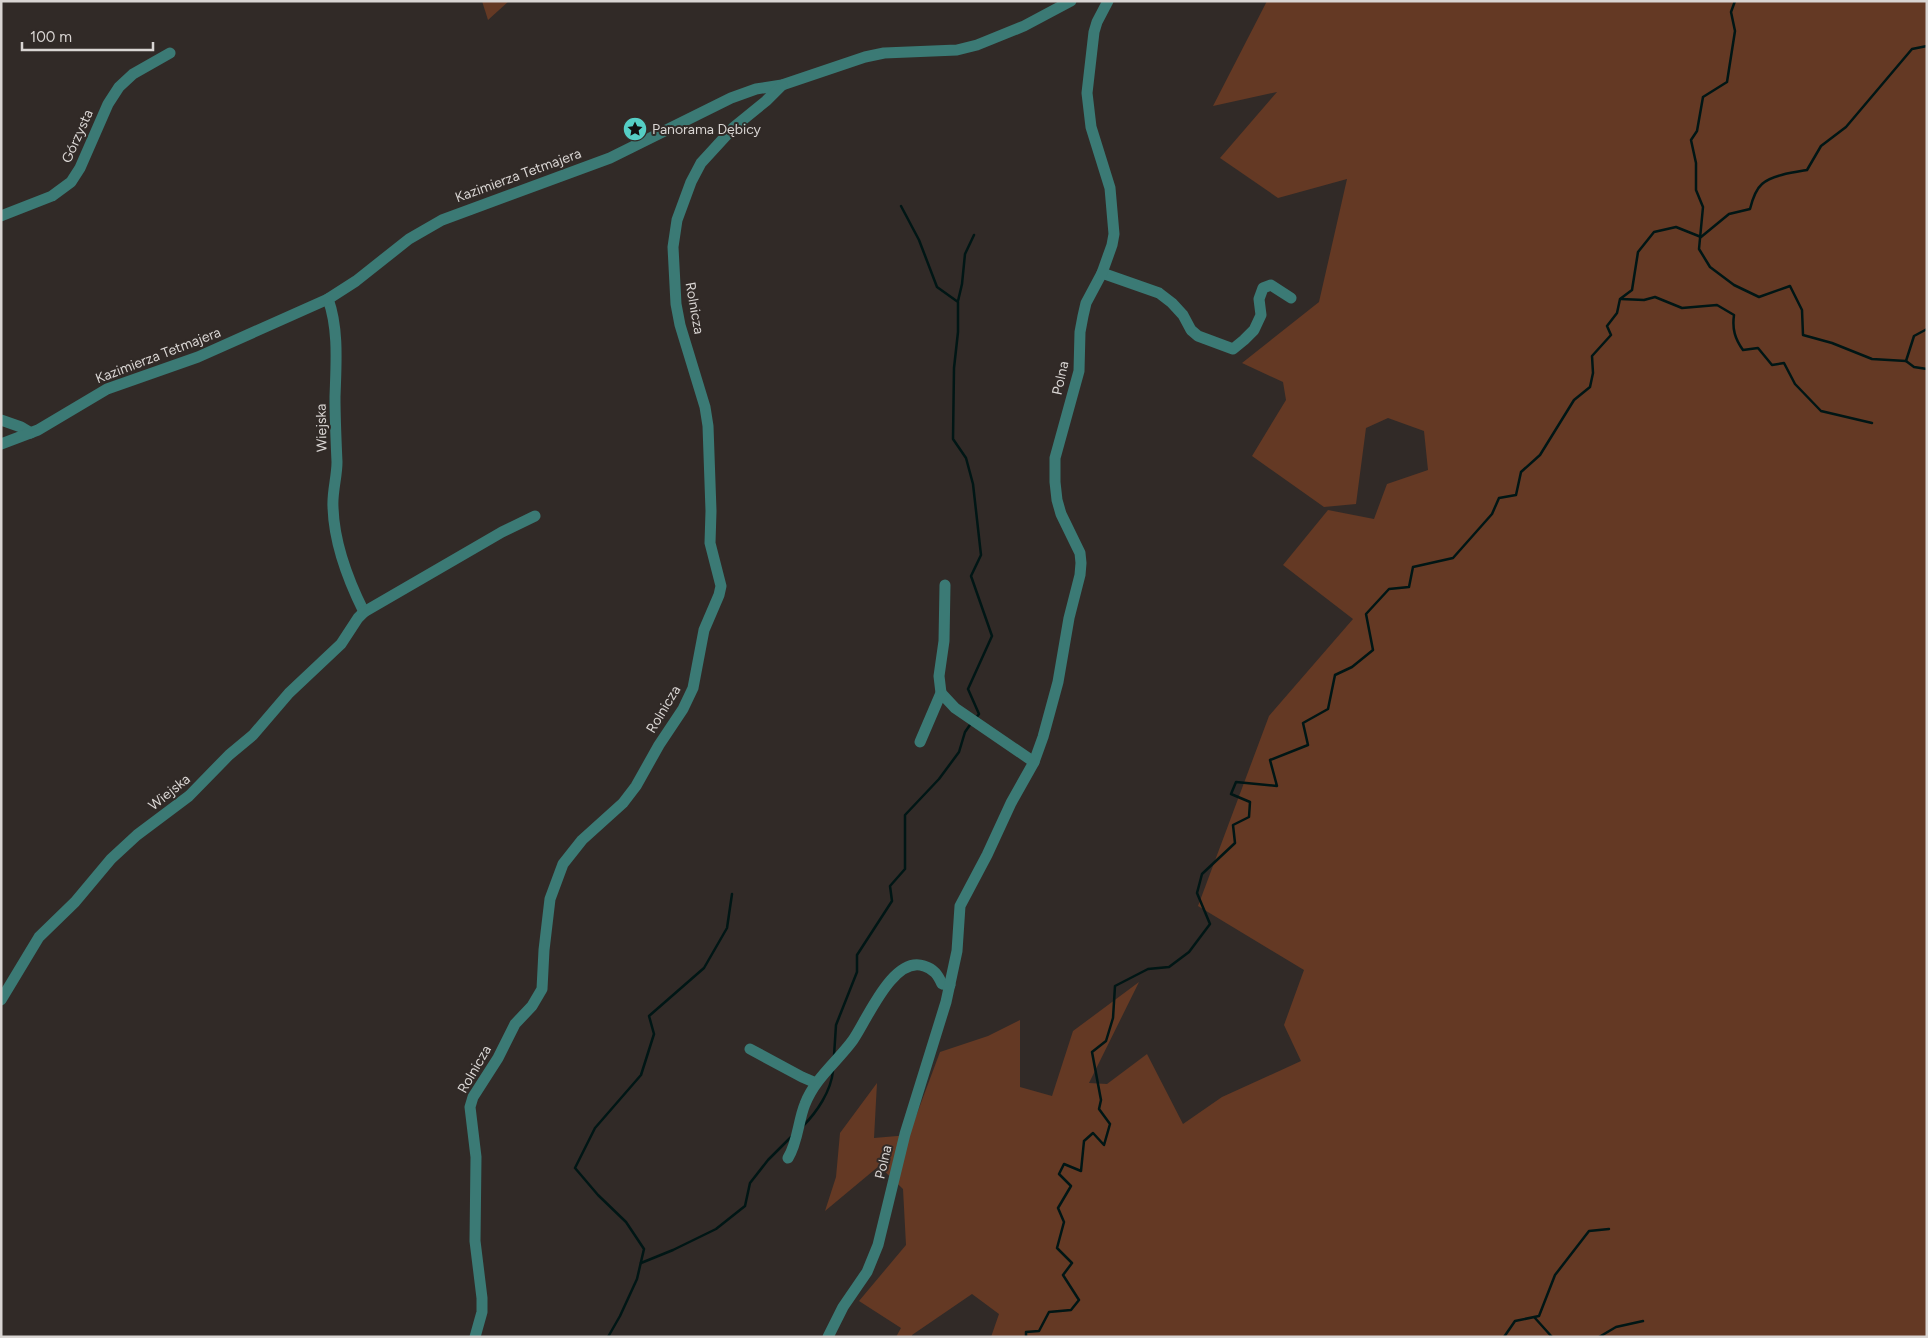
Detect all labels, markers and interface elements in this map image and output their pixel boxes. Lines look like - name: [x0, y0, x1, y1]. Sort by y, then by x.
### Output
- scale bar: [22, 20, 154, 52]
- text: 100 m: [30, 28, 72, 46]
- street label: Górzysta: [58, 107, 97, 166]
- place icon: Panorama Dębicy: [622, 116, 648, 142]
- place label: Panorama Dębicy: [652, 121, 762, 138]
- street label: Kazimierza Tetmajera: [453, 145, 583, 206]
- street label: Rolnicza: [682, 281, 707, 335]
- street label: Kazimierza Tetmajera: [93, 324, 223, 387]
- street label: Polna: [1049, 360, 1072, 397]
- street label: Wiejska: [313, 404, 330, 452]
- street label: Rolnicza: [643, 682, 684, 736]
- street label: Wiejska: [145, 771, 193, 814]
- street label: Rolnicza: [454, 1042, 495, 1096]
- street label: Polna: [871, 1144, 896, 1181]

